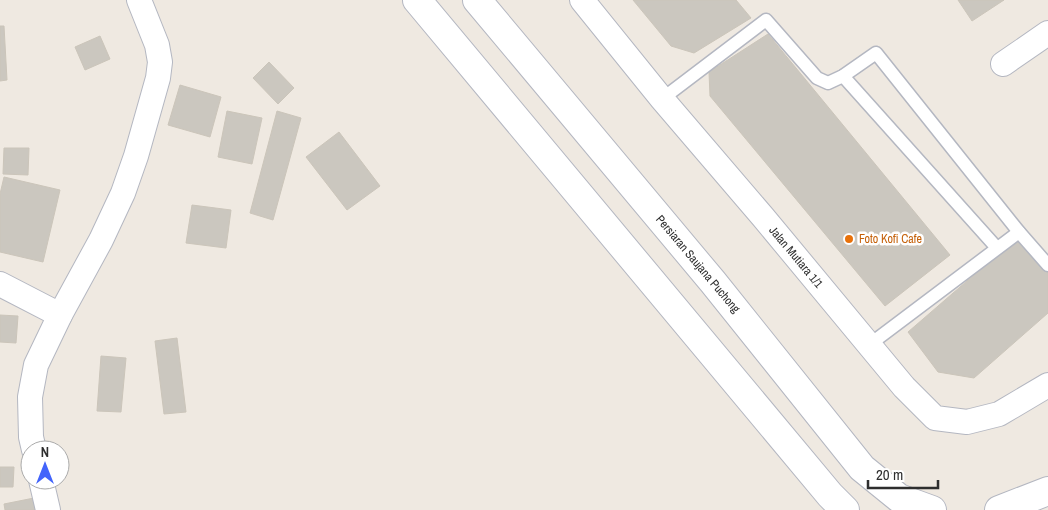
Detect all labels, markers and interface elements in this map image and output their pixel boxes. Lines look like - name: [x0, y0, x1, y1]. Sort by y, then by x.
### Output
- street label: Persiaran Saujana Puchong: [652, 212, 744, 317]
- street label: Jalan Mutiara 1/1: [765, 223, 827, 292]
- place label: Foto Kofi Cafe: [859, 231, 922, 247]
- marker: Foto Kofi Cafe: [843, 233, 855, 245]
- north arrow: [20, 440, 70, 490]
- text: N: [41, 443, 49, 461]
- scale bar: [868, 458, 938, 490]
- text: 20 m: [876, 464, 903, 485]

